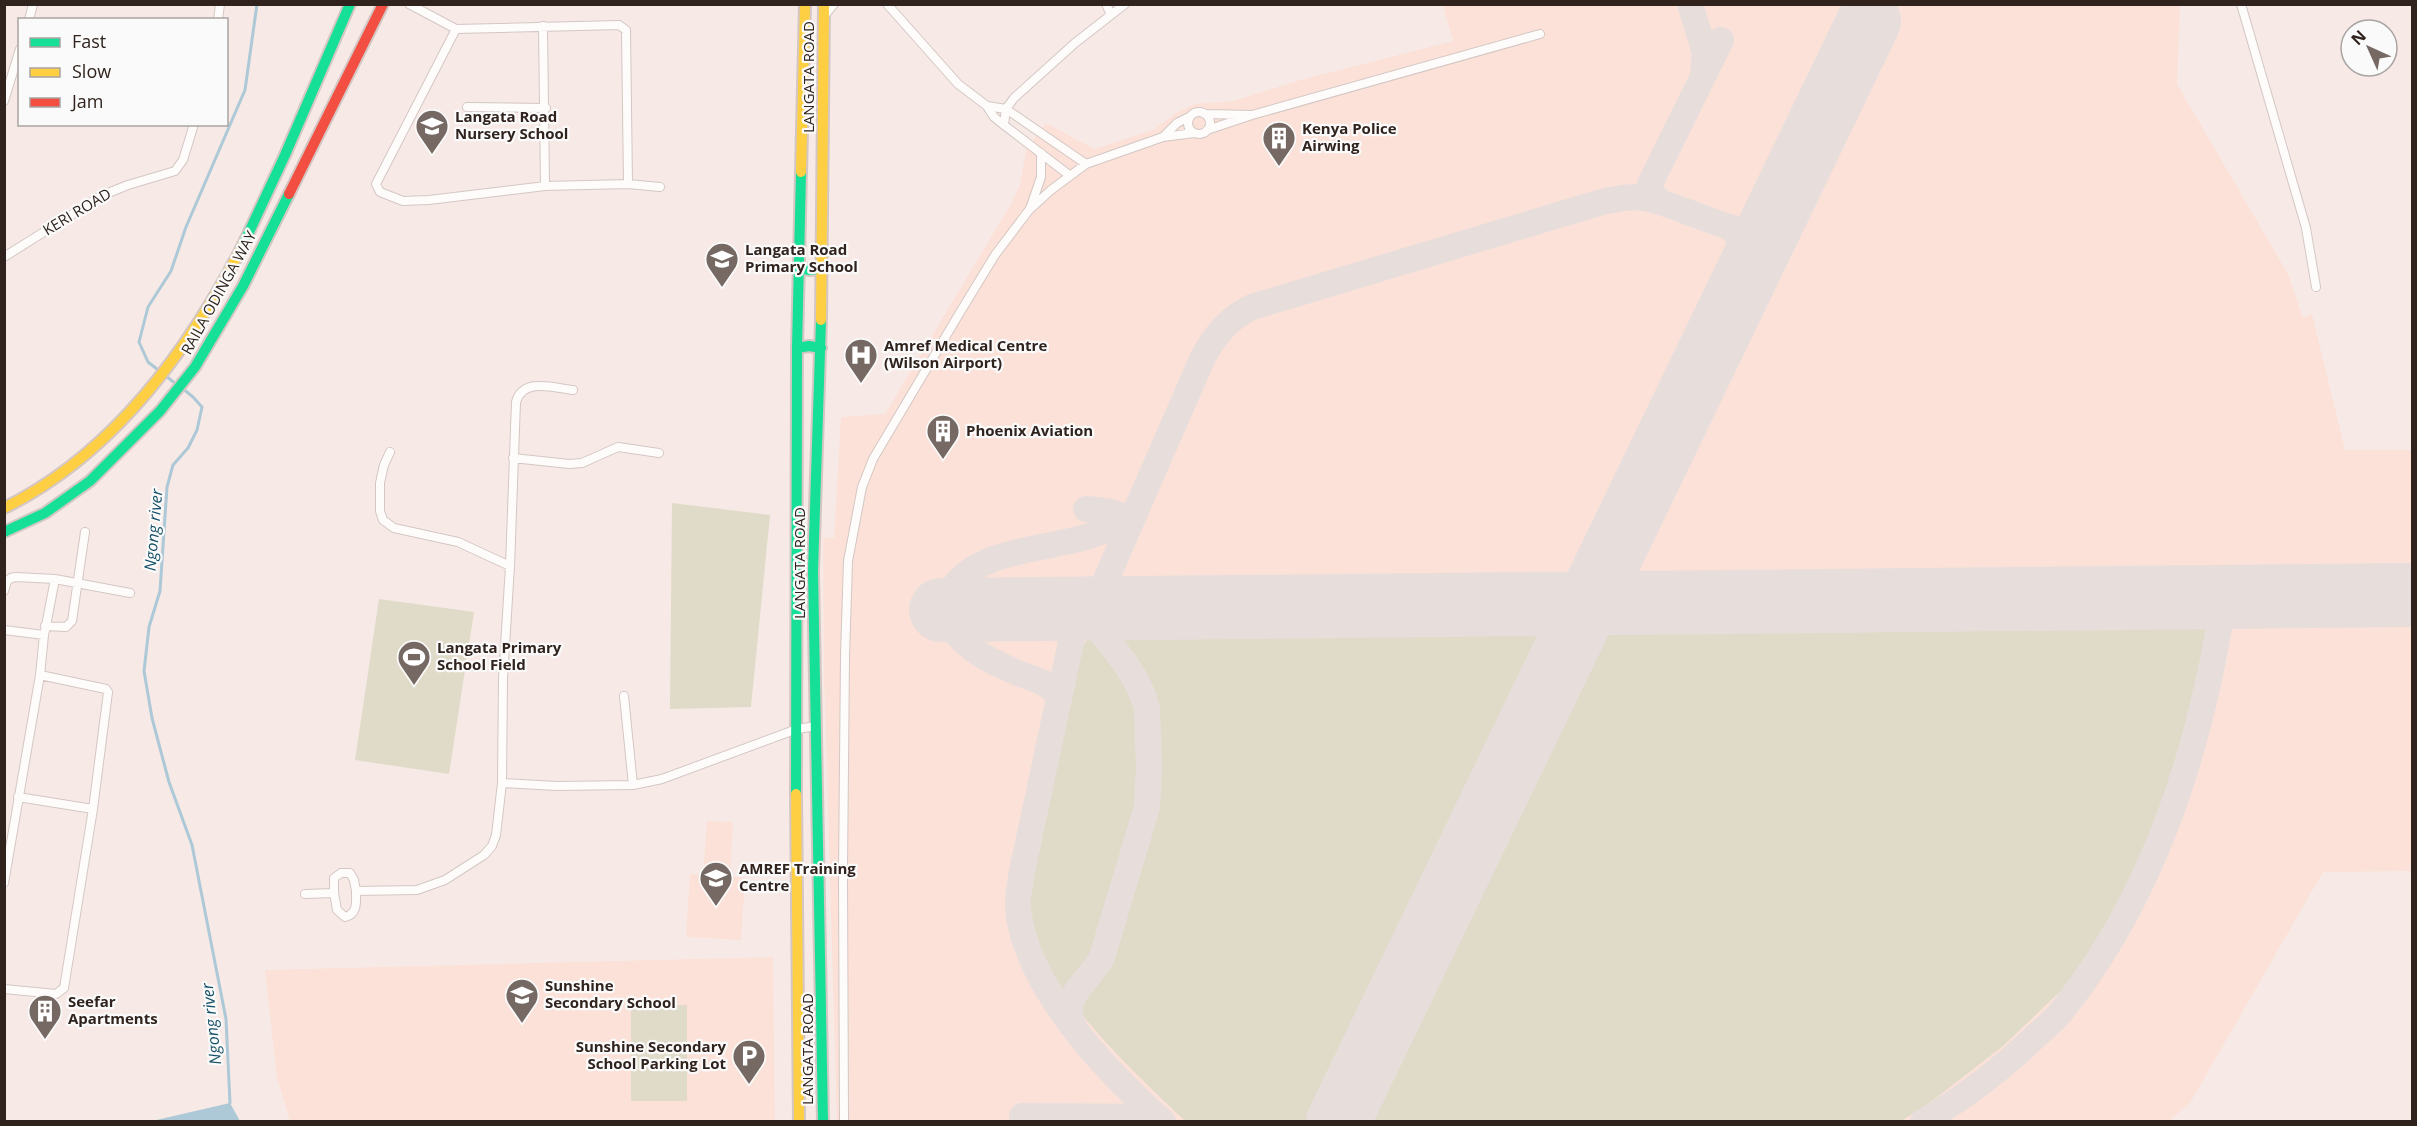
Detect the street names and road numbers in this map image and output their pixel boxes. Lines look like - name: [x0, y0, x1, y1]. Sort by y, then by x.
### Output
- street label: LANGATA ROAD: [798, 21, 818, 133]
- street label: KERI ROAD: [39, 183, 114, 239]
- street label: RAILA ODINGA WAY: [176, 227, 261, 358]
- street label: LANGATA ROAD: [789, 507, 809, 619]
- street label: LANGATA ROAD: [797, 993, 817, 1105]

